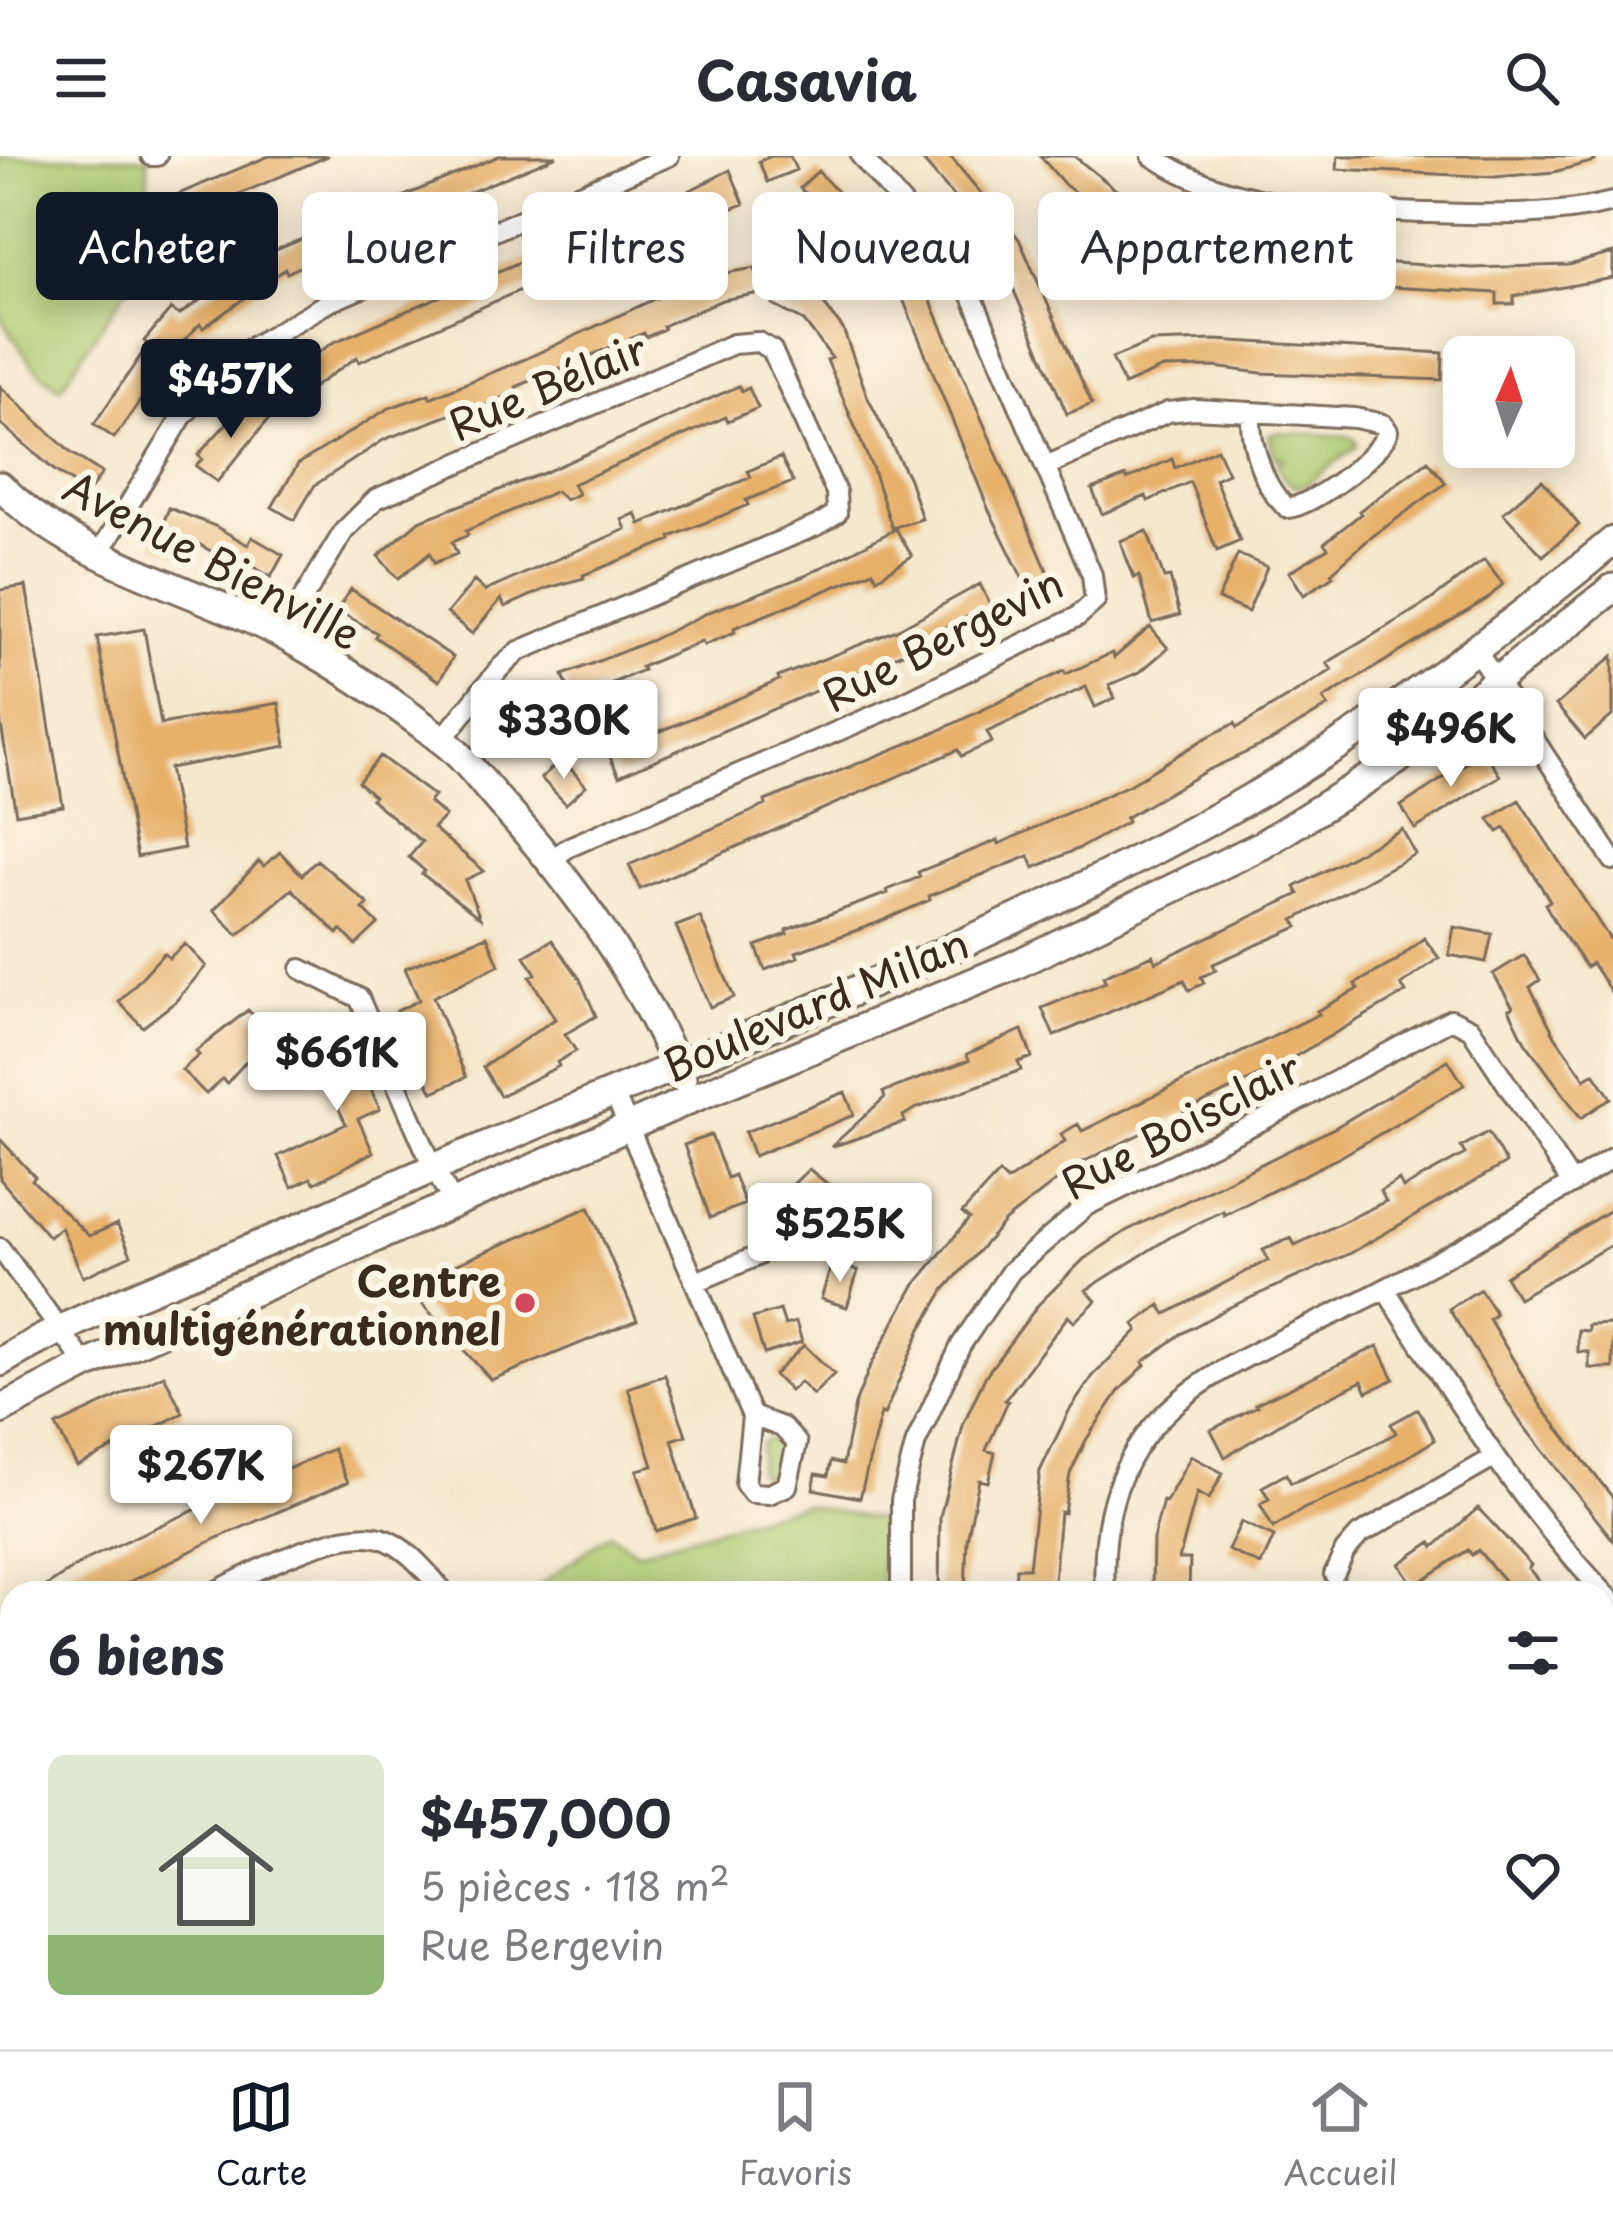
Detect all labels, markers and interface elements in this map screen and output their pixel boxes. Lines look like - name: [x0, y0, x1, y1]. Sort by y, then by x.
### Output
- text: Casavia: [696, 38, 917, 119]
- icon: menu: [48, 45, 114, 111]
- icon: search: [1499, 45, 1565, 111]
- chip: Acheter: [36, 192, 278, 300]
- chip: Louer: [302, 192, 498, 300]
- chip: Filtres: [522, 192, 728, 300]
- chip: Nouveau: [752, 192, 1014, 300]
- chip: Appartement: [1038, 192, 1396, 300]
- street label: Rue Bélair: [438, 315, 656, 455]
- north arrow: [1443, 336, 1575, 468]
- map controls: [1443, 336, 1575, 468]
- pin: $457K: [147, 339, 315, 441]
- text: $457K: [168, 348, 294, 407]
- street label: Avenue Bienville: [53, 454, 373, 664]
- street label: Rue Bergevin: [811, 550, 1073, 726]
- pin: $330K: [480, 680, 648, 782]
- pin: $496K: [1367, 688, 1535, 790]
- text: $330K: [498, 689, 630, 748]
- text: $496K: [1385, 697, 1517, 756]
- street label: Boulevard Milan: [652, 910, 978, 1096]
- pin: $661K: [253, 1012, 421, 1114]
- text: $661K: [275, 1021, 399, 1080]
- street label: Rue Boisclair: [1049, 1034, 1312, 1213]
- pin: $525K: [756, 1183, 924, 1285]
- text: $525K: [775, 1192, 905, 1251]
- place label: Centre multigénérationnel: [103, 1248, 501, 1359]
- marker: Centre multigénérationnel: [512, 1290, 538, 1316]
- pin: $267K: [117, 1425, 285, 1527]
- text: $267K: [137, 1434, 265, 1493]
- text: 6 biens: [48, 1615, 225, 1692]
- icon: filters: [1500, 1620, 1566, 1686]
- text: $457,000: [420, 1778, 671, 1855]
- icon: home: [144, 1803, 288, 1947]
- icon: heart: [1500, 1842, 1566, 1908]
- text: 5 pièces · 118 m²: [420, 1855, 730, 1914]
- text: Rue Bergevin: [420, 1914, 664, 1973]
- tab: Carte: [216, 2074, 307, 2196]
- tab: Favoris: [739, 2074, 852, 2196]
- tab: Accueil: [1283, 2074, 1397, 2196]

